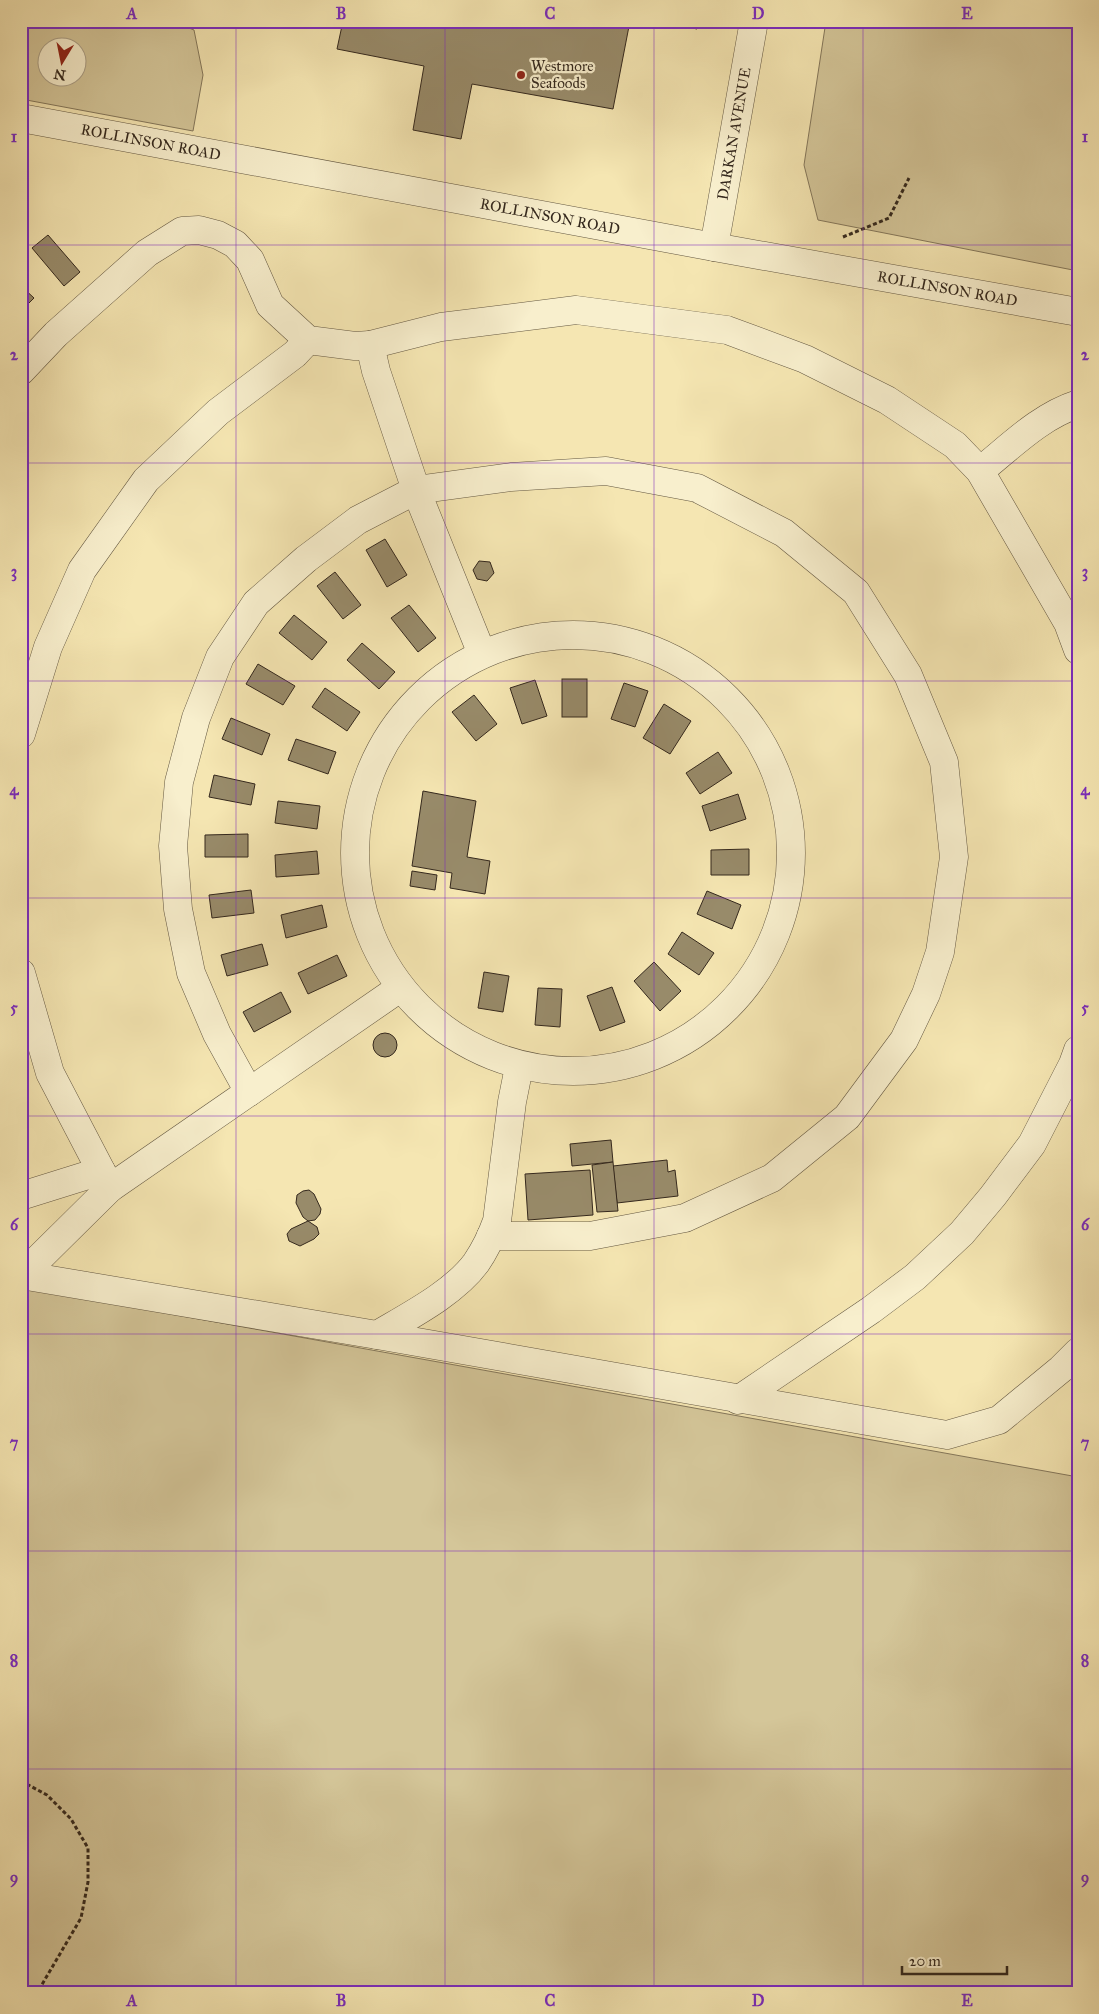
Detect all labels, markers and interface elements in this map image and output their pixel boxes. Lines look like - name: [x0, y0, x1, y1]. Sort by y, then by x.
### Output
- text: A: [126, 4, 138, 23]
- text: B: [336, 4, 346, 23]
- text: C: [545, 4, 556, 23]
- text: D: [752, 4, 765, 23]
- text: E: [961, 4, 973, 23]
- north arrow: [38, 38, 88, 88]
- place label: Westmore Seafoods: [531, 57, 594, 92]
- text: N: [52, 65, 67, 84]
- street label: DARKAN AVENUE: [713, 66, 755, 202]
- marker: Westmore Seafoods: [515, 69, 527, 81]
- street label: ROLLINSON ROAD: [79, 120, 222, 164]
- text: 1: [11, 127, 18, 146]
- text: 1: [1082, 127, 1089, 146]
- street label: ROLLINSON ROAD: [478, 195, 622, 238]
- street label: ROLLINSON ROAD: [876, 267, 1019, 310]
- text: 2: [10, 345, 19, 364]
- text: 2: [1081, 345, 1090, 364]
- text: 3: [11, 562, 17, 582]
- text: 3: [1082, 562, 1088, 582]
- text: 4: [10, 780, 20, 800]
- text: 4: [1081, 780, 1091, 800]
- text: 5: [10, 998, 18, 1017]
- text: 5: [1081, 998, 1089, 1017]
- text: 6: [10, 1215, 19, 1234]
- text: 6: [1081, 1215, 1090, 1234]
- text: 7: [10, 1433, 19, 1452]
- text: 7: [1081, 1433, 1090, 1452]
- text: 8: [10, 1651, 18, 1670]
- text: 8: [1081, 1651, 1089, 1670]
- text: 9: [10, 1868, 18, 1888]
- text: 9: [1081, 1868, 1089, 1888]
- scale bar: [902, 1944, 1006, 1976]
- text: 20 m: [909, 1952, 941, 1970]
- text: A: [126, 1991, 138, 2010]
- text: B: [336, 1991, 346, 2010]
- text: C: [545, 1991, 556, 2010]
- text: D: [752, 1991, 765, 2010]
- text: E: [961, 1991, 973, 2010]

